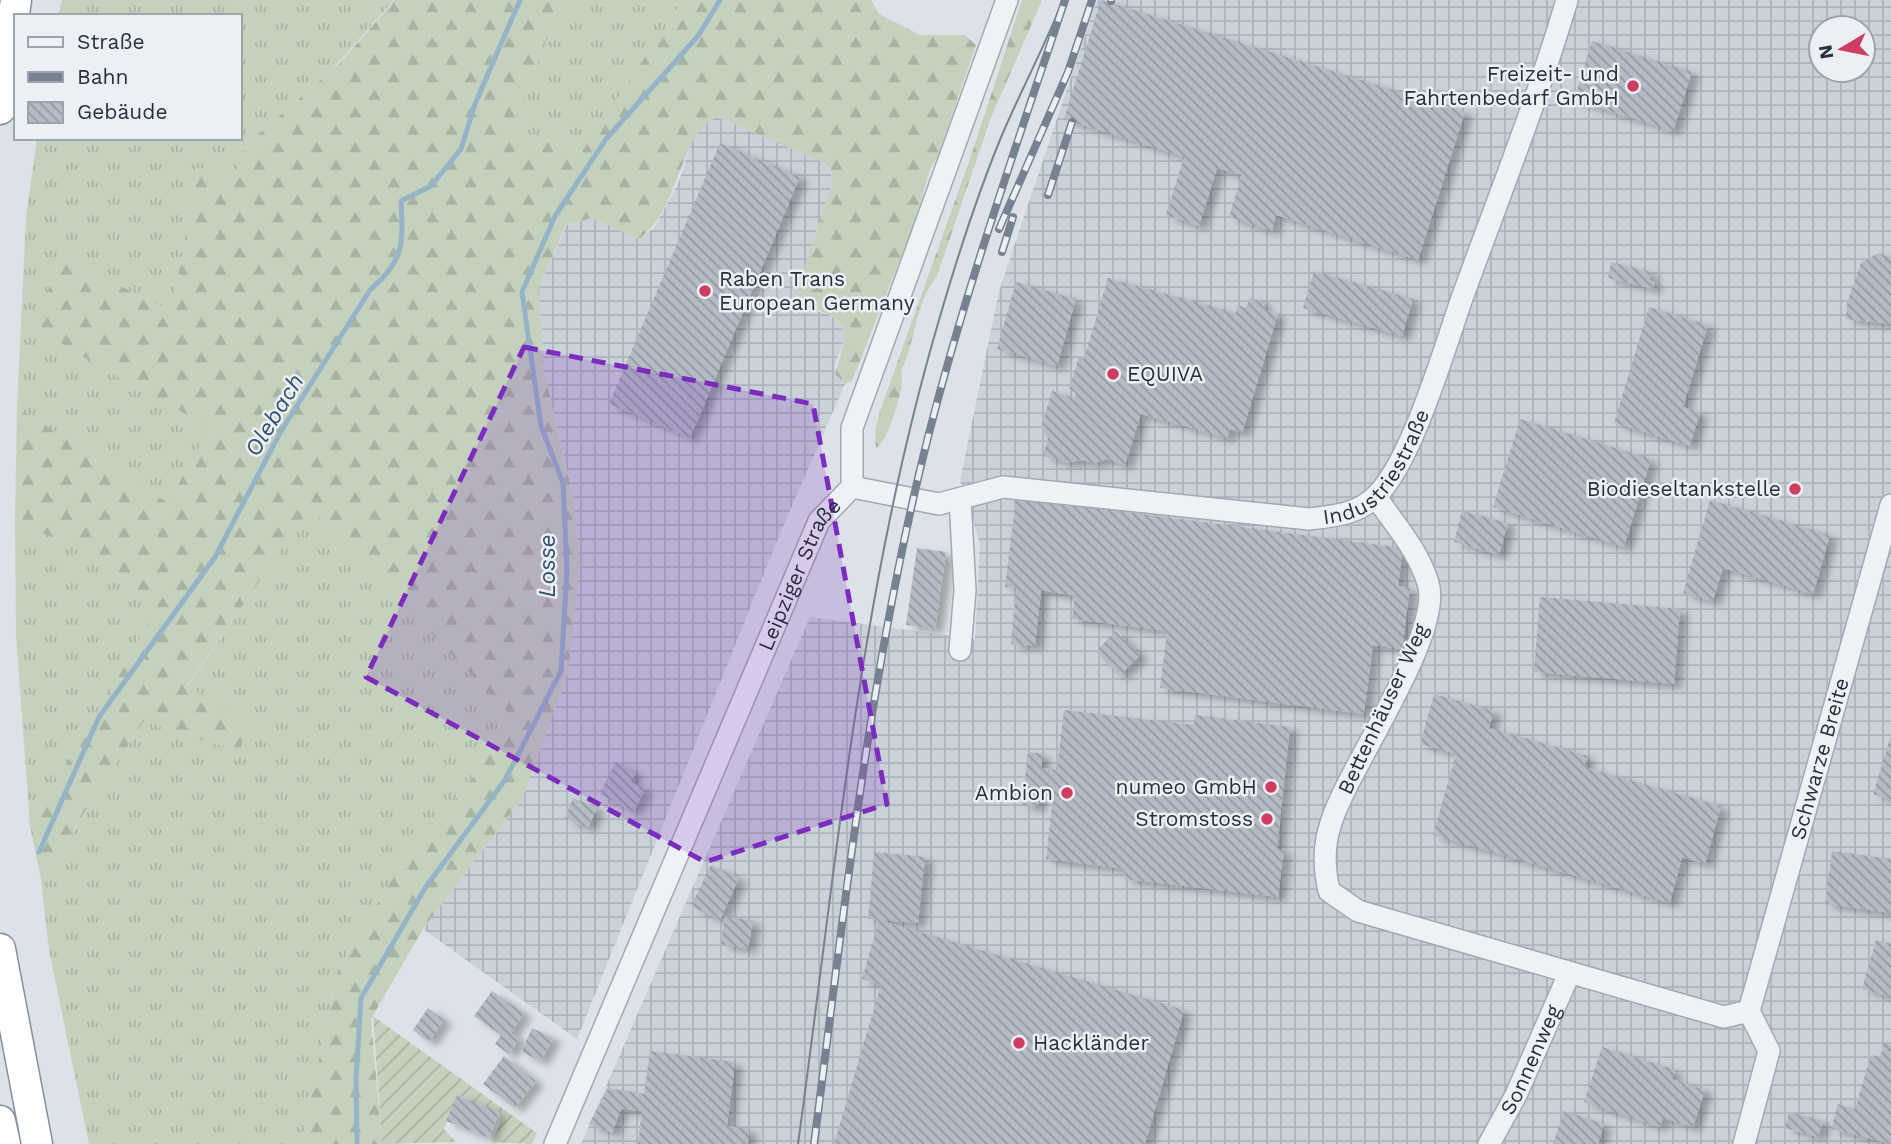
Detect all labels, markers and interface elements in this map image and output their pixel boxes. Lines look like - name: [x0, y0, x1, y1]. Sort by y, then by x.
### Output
- legend: [14, 14, 242, 140]
- north arrow: [1807, 14, 1877, 84]
- text: Straße: [77, 29, 145, 54]
- text: N: [1813, 43, 1838, 61]
- place label: Freizeit- und Fahrtenbedarf GmbH: [1403, 61, 1619, 110]
- text: Bahn: [77, 64, 129, 89]
- marker: Freizeit- und Fahrtenbedarf GmbH: [1625, 78, 1641, 94]
- text: Gebäude: [77, 99, 168, 124]
- place label: Raben Trans European Germany: [719, 266, 915, 315]
- marker: Raben Trans European Germany: [697, 283, 713, 299]
- place label: EQUIVA: [1127, 361, 1203, 386]
- marker: EQUIVA: [1105, 366, 1121, 382]
- water label: Olebach: [239, 369, 310, 461]
- street label: Industriestraße: [1321, 406, 1434, 529]
- place label: Biodieseltankstelle: [1587, 476, 1781, 501]
- marker: Biodieseltankstelle: [1787, 481, 1803, 497]
- street label: Leipziger Straße: [753, 493, 846, 654]
- water label: Losse: [534, 534, 561, 598]
- street label: Bettenhäuser Weg: [1332, 619, 1433, 798]
- street label: Schwarze Breite: [1785, 675, 1854, 842]
- place label: numeo GmbH: [1116, 774, 1257, 799]
- marker: numeo GmbH: [1263, 779, 1279, 795]
- place label: Ambion: [975, 780, 1053, 805]
- marker: Ambion: [1059, 785, 1075, 801]
- place label: Stromstoss: [1135, 806, 1253, 831]
- marker: Stromstoss: [1259, 811, 1275, 827]
- street label: Sonnenweg: [1495, 1000, 1566, 1119]
- place label: Hackländer: [1033, 1030, 1149, 1055]
- marker: Hackländer: [1011, 1035, 1027, 1051]

